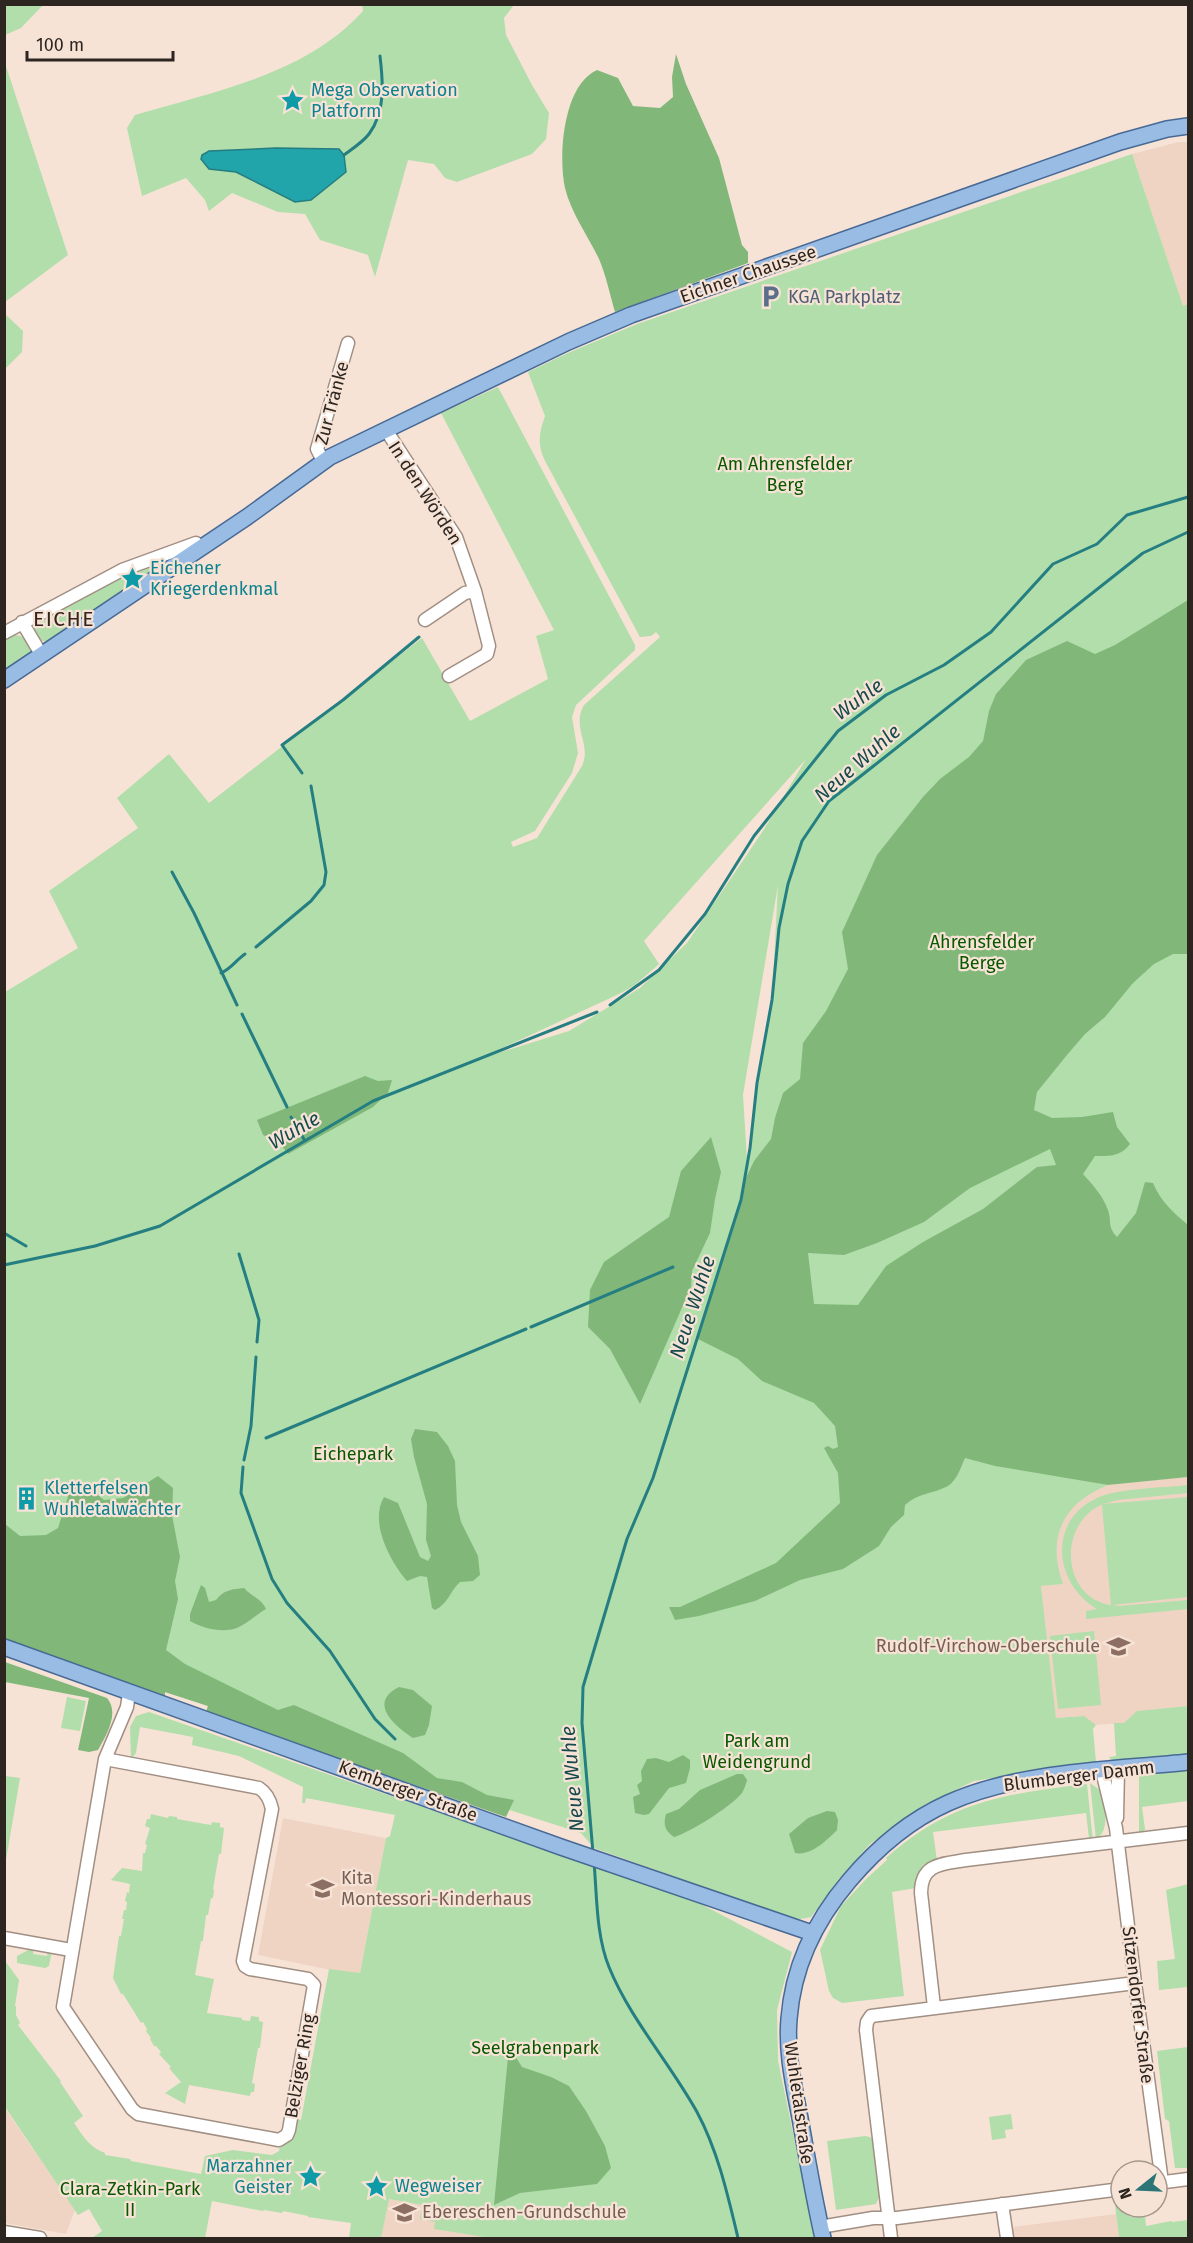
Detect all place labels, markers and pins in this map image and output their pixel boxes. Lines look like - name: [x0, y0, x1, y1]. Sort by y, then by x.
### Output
- place label: Mega Observation Platform: [311, 79, 458, 122]
- place icon: Mega Observation Platform: [280, 87, 306, 113]
- parking icon: KGA Parkplatz: [757, 284, 783, 310]
- place label: KGA Parkplatz: [788, 286, 900, 308]
- place label: Eichener Kriegerdenkmal: [150, 557, 278, 600]
- place icon: Eichener Kriegerdenkmal: [119, 565, 145, 591]
- place label: Kletterfelsen Wuhletalwächter: [44, 1477, 181, 1520]
- building icon: Kletterfelsen Wuhletalwächter: [13, 1485, 39, 1511]
- school or university icon: Rudolf-Virchow-Oberschule: [1105, 1633, 1131, 1659]
- place label: Rudolf-Virchow-Oberschule: [876, 1635, 1100, 1657]
- place label: Kita Montessori-Kinderhaus: [341, 1867, 532, 1910]
- school or university icon: Kita Montessori-Kinderhaus: [310, 1875, 336, 1901]
- place label: Marzahner Geister: [206, 2155, 292, 2198]
- place icon: Marzahner Geister: [297, 2163, 323, 2189]
- place icon: Wegweiser: [364, 2173, 390, 2199]
- place label: Wegweiser: [395, 2175, 482, 2197]
- school or university icon: Ebereschen-Grundschule: [391, 2199, 417, 2225]
- place label: Ebereschen-Grundschule: [422, 2201, 627, 2223]

